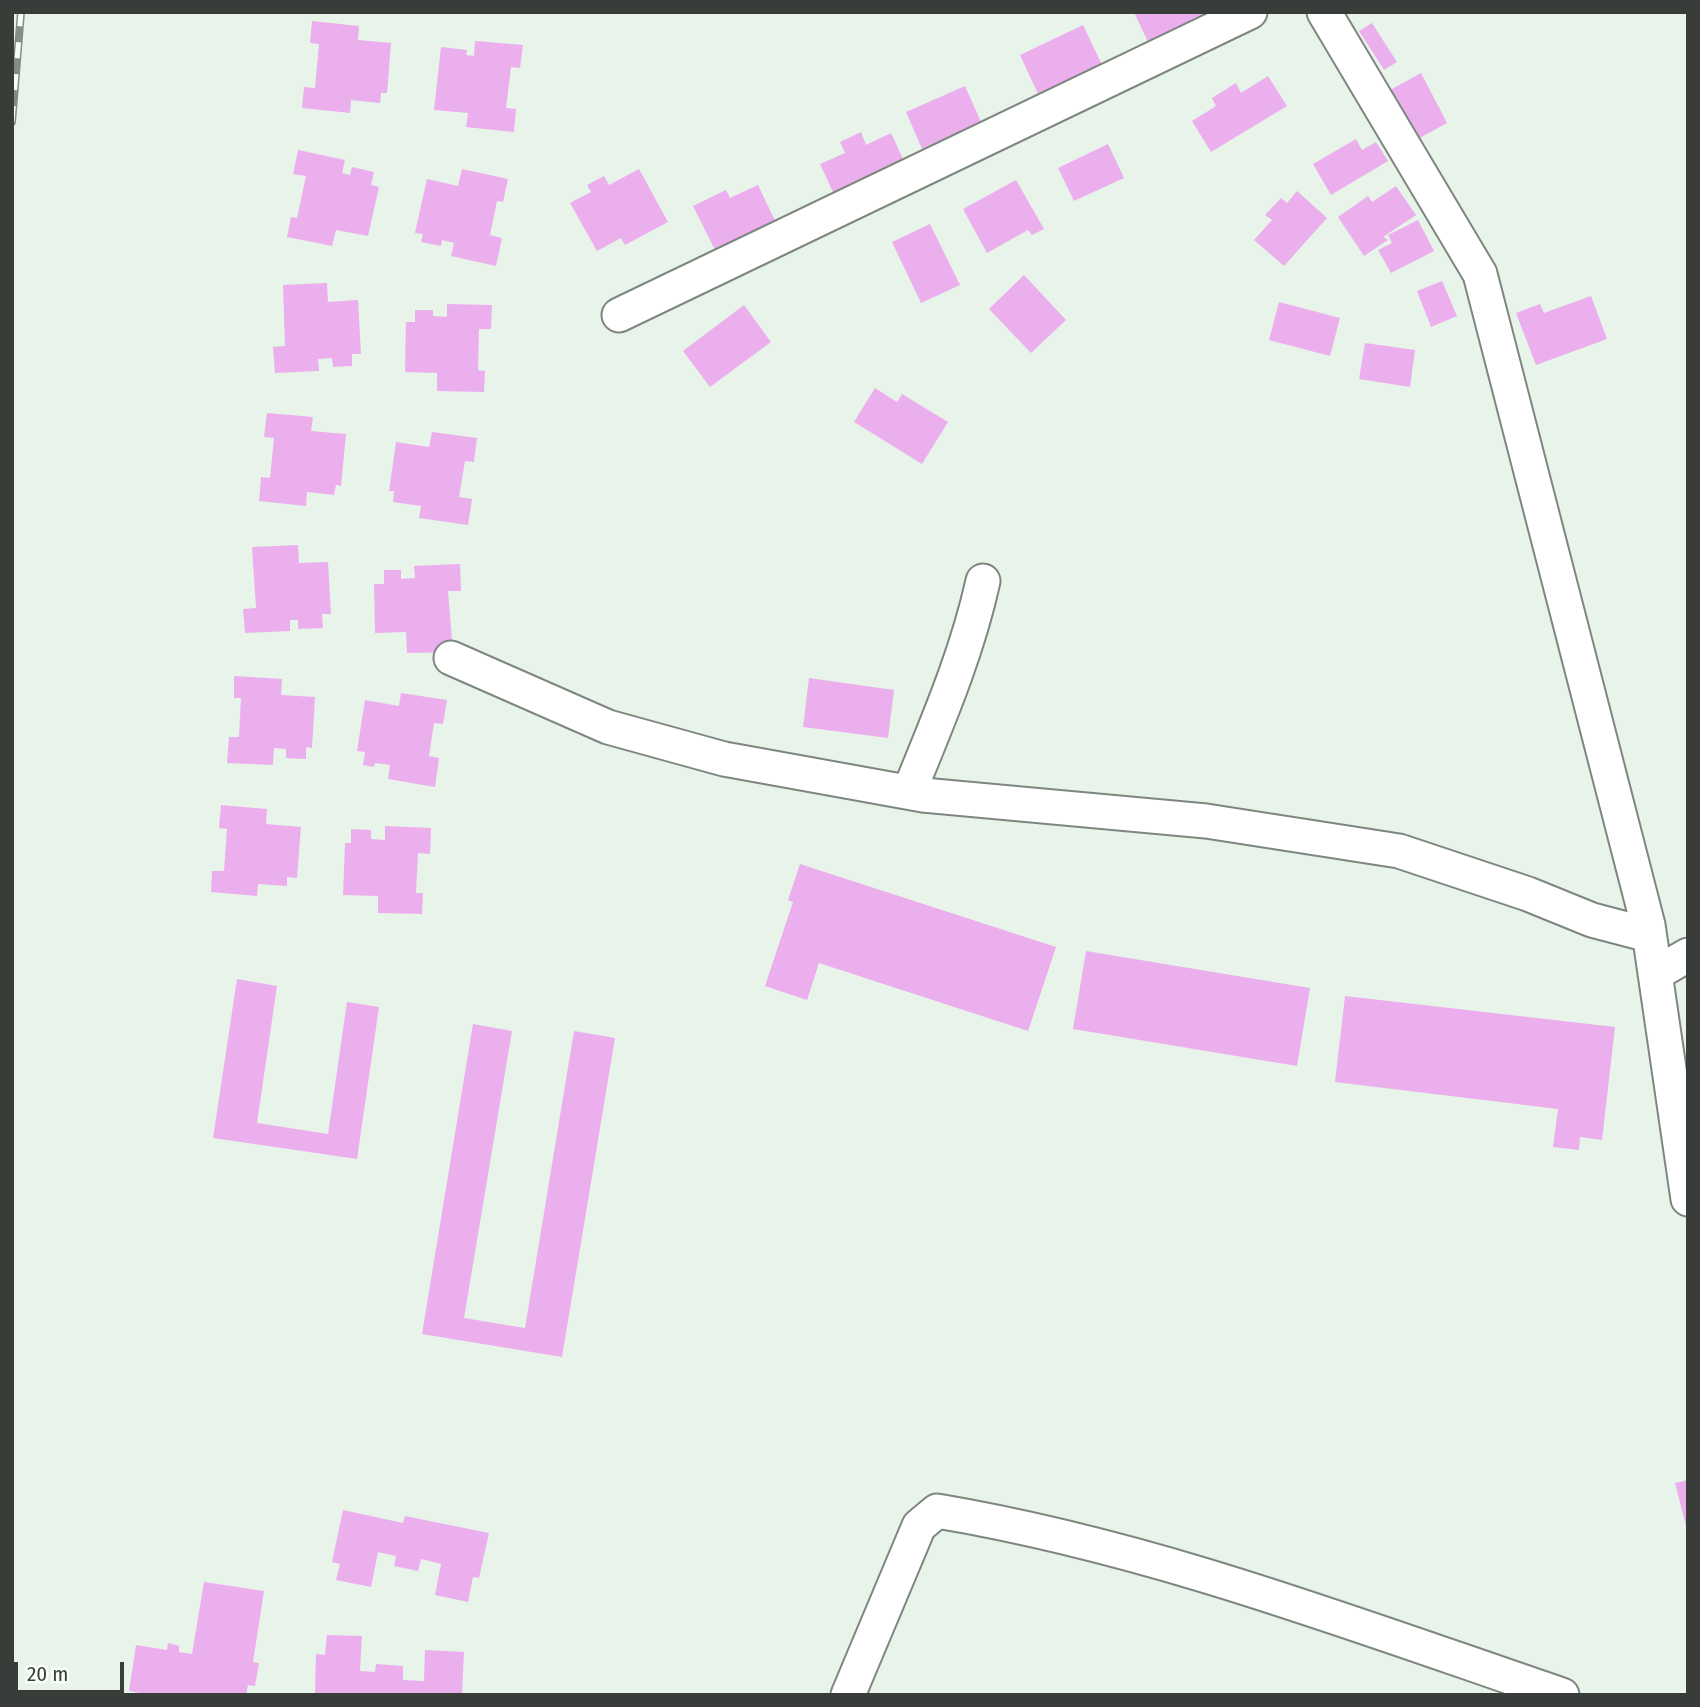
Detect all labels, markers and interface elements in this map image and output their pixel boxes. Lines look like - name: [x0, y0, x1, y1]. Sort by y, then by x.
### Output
- scale bar: [18, 1648, 128, 1692]
- text: 20 m: [27, 1661, 68, 1687]

